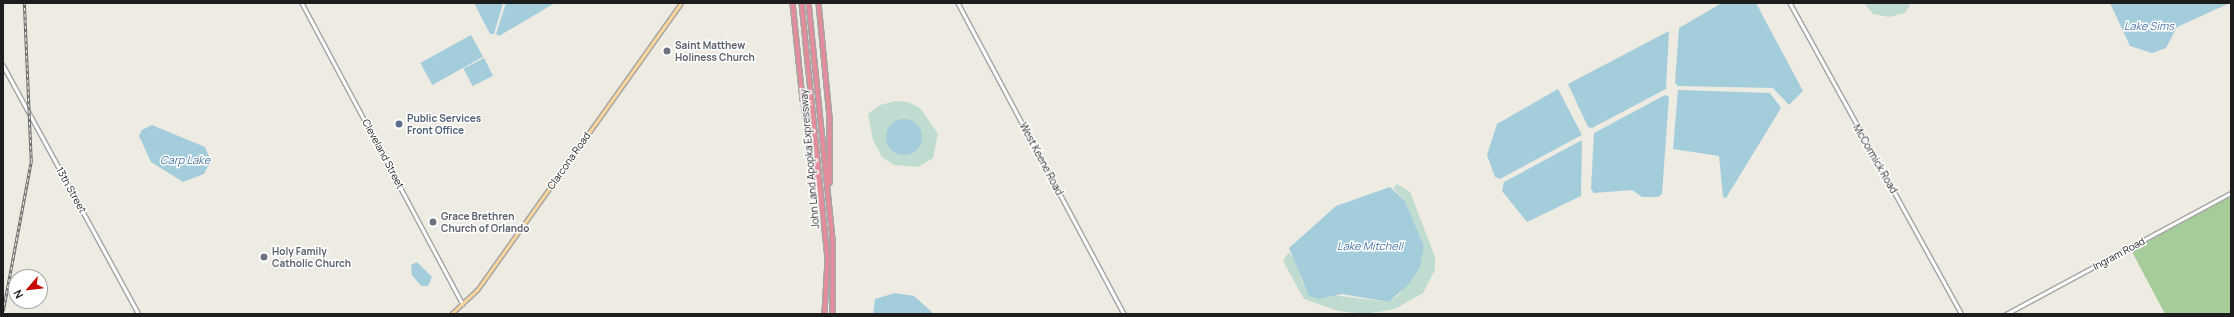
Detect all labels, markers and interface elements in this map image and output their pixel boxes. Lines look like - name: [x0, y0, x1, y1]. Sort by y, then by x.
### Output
- water label: Lake Sims: [2124, 19, 2174, 33]
- place label: Saint Matthew Holiness Church: [675, 39, 755, 62]
- marker: Saint Matthew Holiness Church: [662, 46, 672, 56]
- street label: John Land Apopka Expressway: [798, 89, 822, 229]
- place label: Public Services Front Office: [407, 112, 481, 136]
- street label: Cleveland Street: [360, 117, 406, 191]
- marker: Public Services Front Office: [394, 119, 404, 129]
- street label: West Keene Road: [1017, 121, 1065, 197]
- street label: McCormick Road: [1850, 122, 1900, 196]
- street label: Clarcona Road: [545, 130, 593, 192]
- water label: Carp Lake: [160, 153, 210, 167]
- street label: 13th Street: [53, 165, 89, 215]
- place label: Grace Brethren Church of Orlando: [441, 210, 529, 234]
- marker: Grace Brethren Church of Orlando: [428, 217, 438, 227]
- street label: Ingram Road: [2091, 235, 2147, 273]
- water label: Lake Mitchell: [1337, 239, 1403, 253]
- place label: Holy Family Catholic Church: [272, 245, 351, 268]
- marker: Holy Family Catholic Church: [259, 252, 269, 262]
- north arrow: [8, 269, 48, 309]
- text: N: [9, 287, 26, 301]

